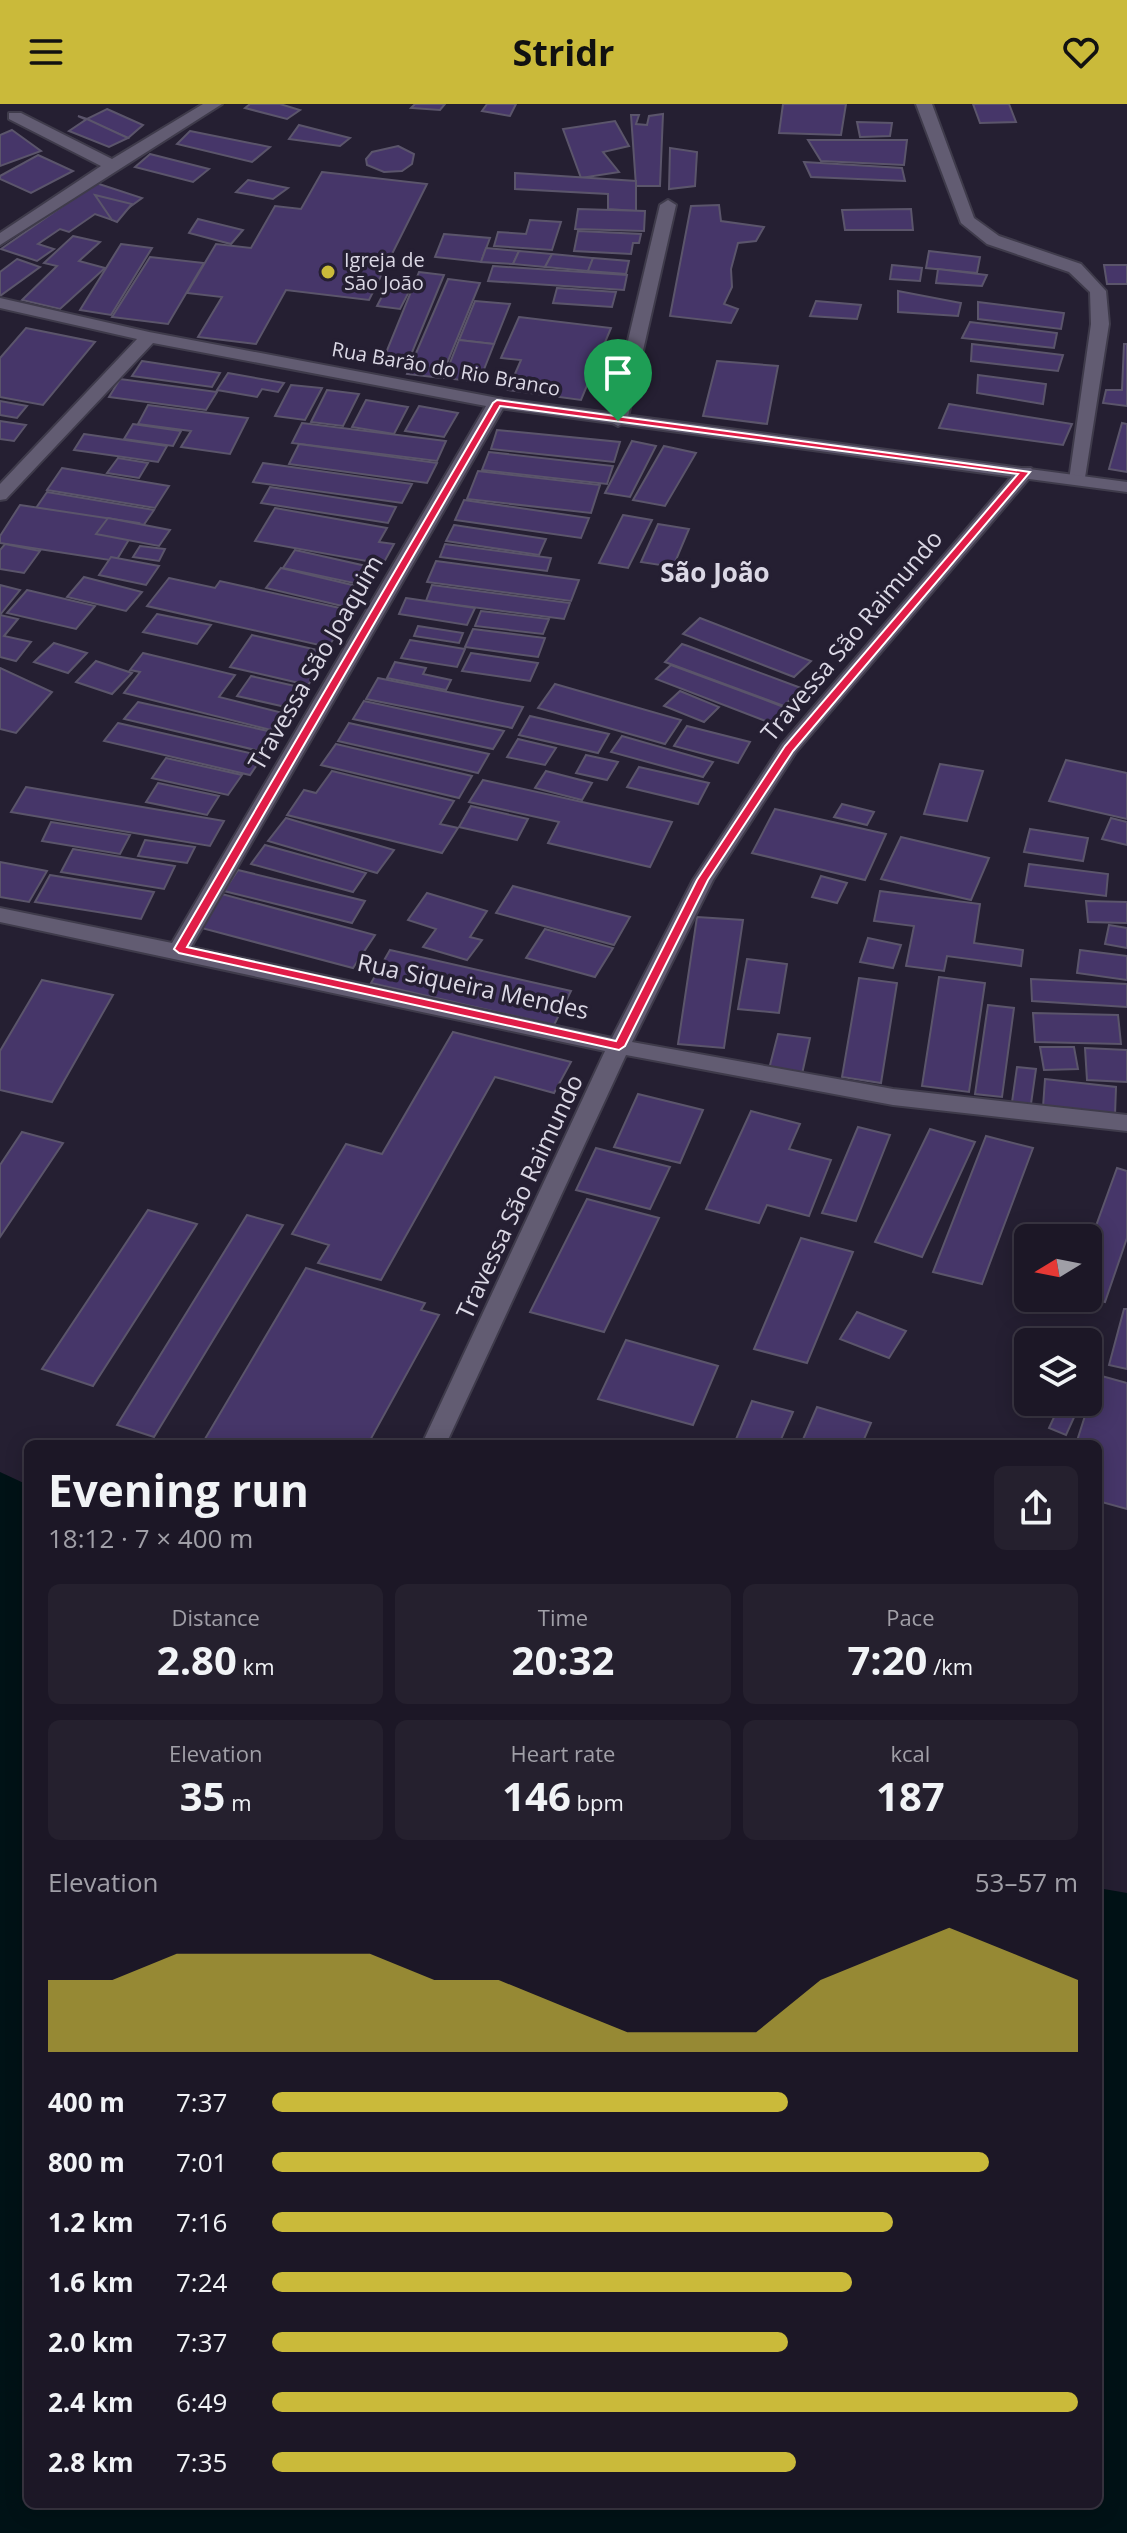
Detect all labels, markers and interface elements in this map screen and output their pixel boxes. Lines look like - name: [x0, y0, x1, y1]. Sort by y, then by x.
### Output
- text: Stridr: [513, 28, 614, 77]
- icon: menu: [24, 30, 68, 74]
- icon: heart: [1059, 30, 1103, 74]
- place label: Igreja de São João: [344, 246, 425, 296]
- marker: Igreja de São João: [319, 263, 337, 281]
- street label: Rua Barão do Rio Branco: [330, 335, 562, 402]
- pin: [584, 339, 652, 421]
- icon: arrive: [596, 351, 640, 395]
- street label: Travessa São Raimundo: [753, 522, 949, 748]
- street label: Travessa São Joaquim: [240, 549, 390, 776]
- district label: São João: [660, 554, 770, 590]
- street label: Rua Siqueira Mendes: [354, 945, 592, 1026]
- street label: Travessa São Raimundo: [447, 1069, 590, 1324]
- north arrow: [1014, 1224, 1102, 1312]
- map controls: [1014, 1224, 1102, 1416]
- button: layers: [1014, 1328, 1102, 1416]
- text: Evening run: [48, 1460, 309, 1520]
- button: share: [994, 1466, 1078, 1550]
- text: 18:12 · 7 × 400 m: [48, 1520, 253, 1556]
- text: Distance: [171, 1602, 260, 1632]
- text: Time: [538, 1602, 588, 1632]
- text: Pace: [886, 1602, 935, 1632]
- text: 2.80: [157, 1632, 237, 1687]
- text: 20:32: [512, 1632, 614, 1687]
- text: 7:20: [847, 1632, 927, 1687]
- text: km: [237, 1651, 275, 1681]
- text: /km: [927, 1651, 973, 1681]
- text: Elevation: [169, 1738, 262, 1768]
- text: Heart rate: [511, 1738, 615, 1768]
- text: kcal: [890, 1738, 930, 1768]
- text: 35: [180, 1768, 225, 1823]
- text: 146: [502, 1768, 571, 1823]
- text: 187: [876, 1768, 945, 1823]
- text: m: [225, 1787, 252, 1817]
- text: bpm: [571, 1787, 624, 1817]
- text: Elevation: [48, 1864, 158, 1900]
- text: 53–57 m: [975, 1864, 1078, 1900]
- text: 400 m: [48, 2084, 125, 2120]
- text: 7:37: [176, 2084, 227, 2120]
- text: 800 m: [48, 2144, 125, 2180]
- text: 7:01: [176, 2144, 227, 2180]
- text: 1.2 km: [48, 2204, 134, 2240]
- text: 7:16: [176, 2204, 227, 2240]
- text: 1.6 km: [48, 2264, 134, 2300]
- text: 7:24: [176, 2264, 227, 2300]
- text: 2.0 km: [48, 2324, 134, 2360]
- text: 7:37: [176, 2324, 227, 2360]
- text: 2.4 km: [48, 2384, 134, 2420]
- text: 6:49: [176, 2384, 227, 2420]
- text: 2.8 km: [48, 2444, 134, 2480]
- text: 7:35: [176, 2444, 227, 2480]

